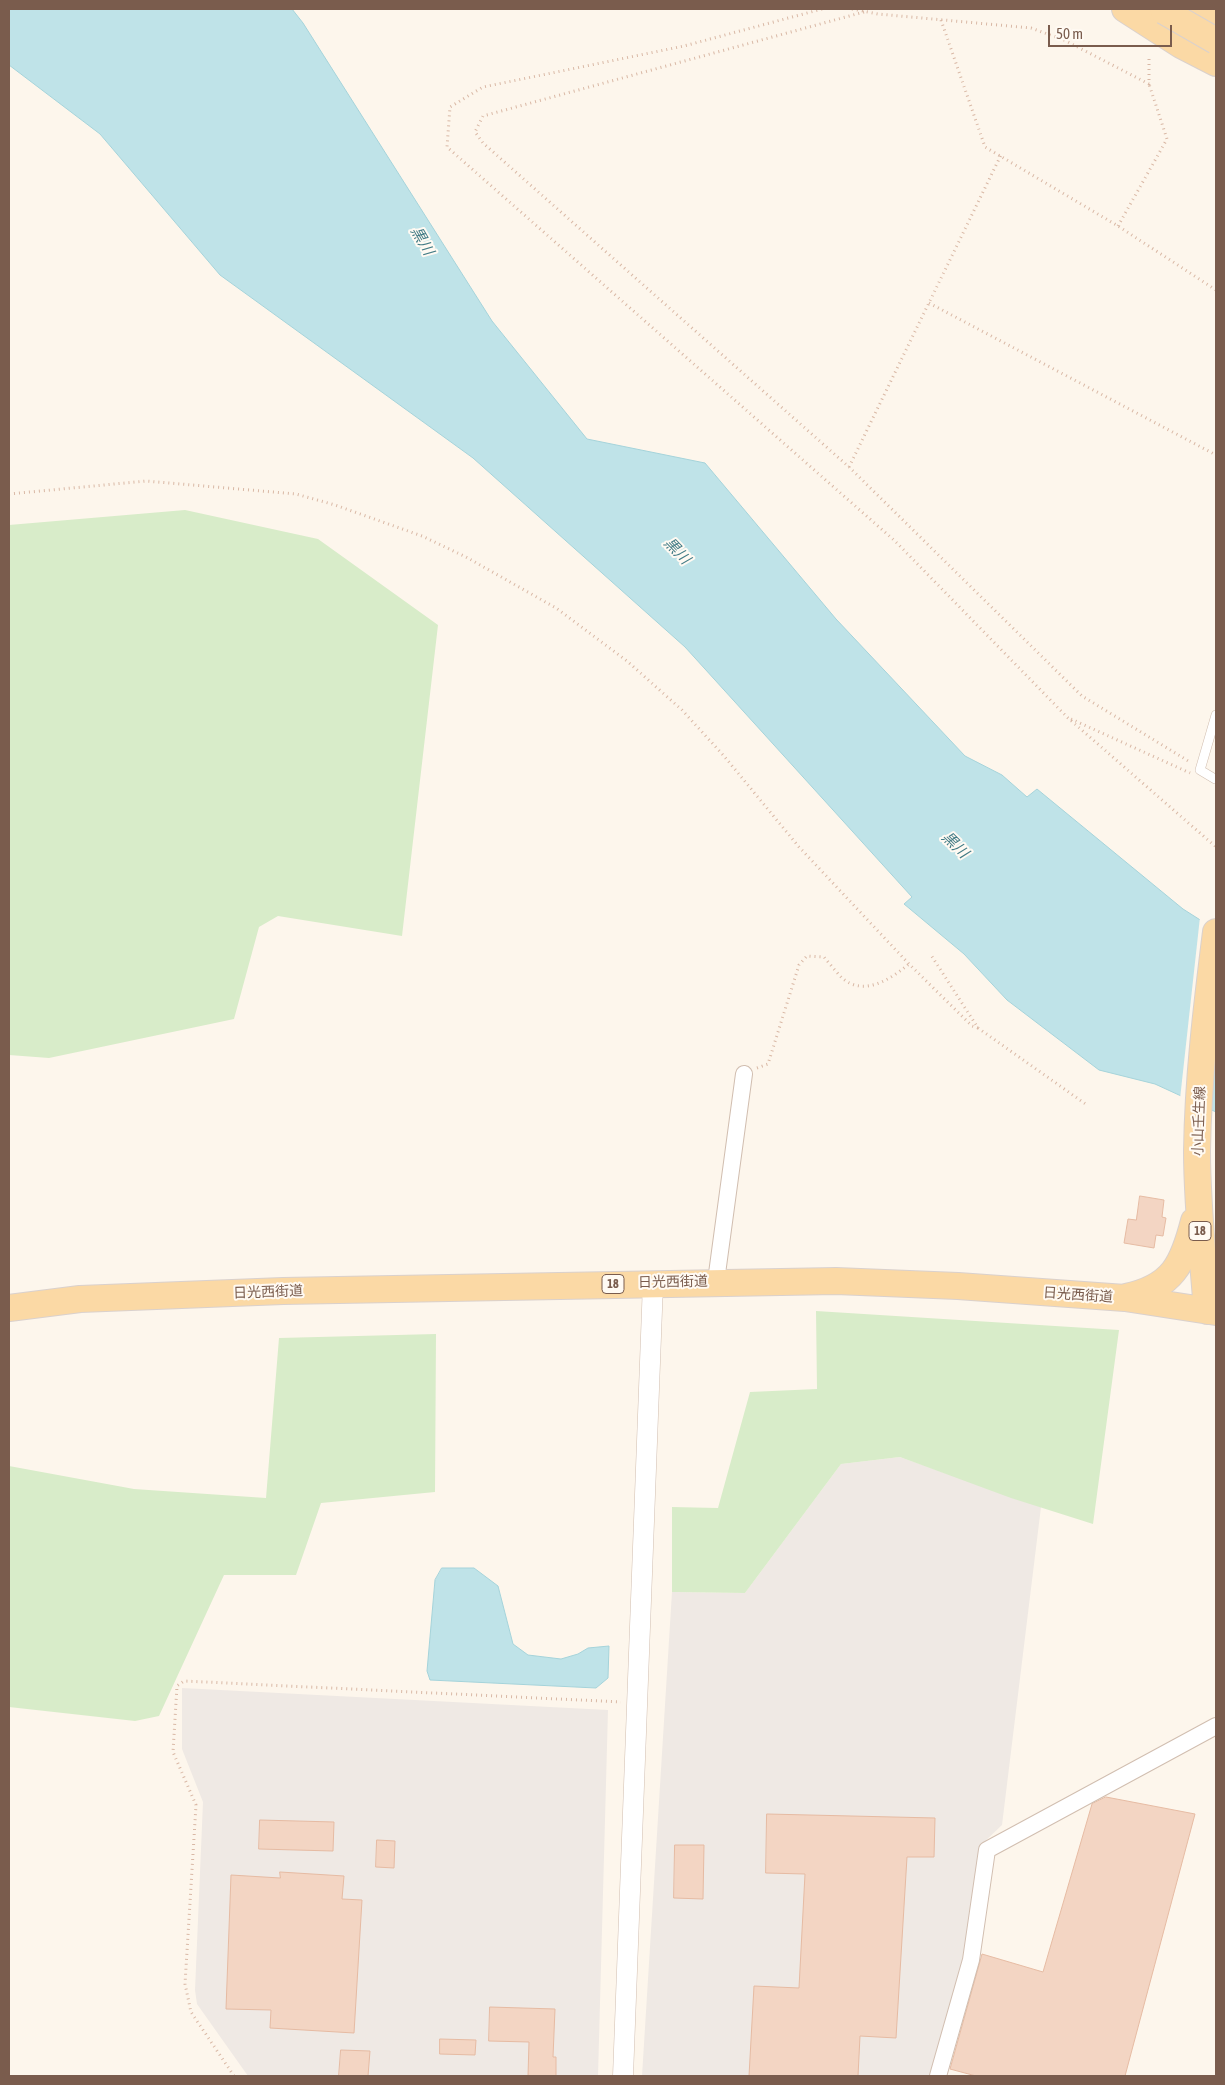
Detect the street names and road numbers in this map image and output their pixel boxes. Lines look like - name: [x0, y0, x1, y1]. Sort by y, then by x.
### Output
- street label: 小山壬生線: [1189, 1086, 1209, 1156]
- road number: 18: [1189, 1222, 1211, 1240]
- street label: 日光西街道: [638, 1273, 708, 1291]
- road number: 18: [602, 1274, 624, 1294]
- street label: 日光西街道: [233, 1282, 303, 1302]
- street label: 日光西街道: [1042, 1284, 1114, 1306]

